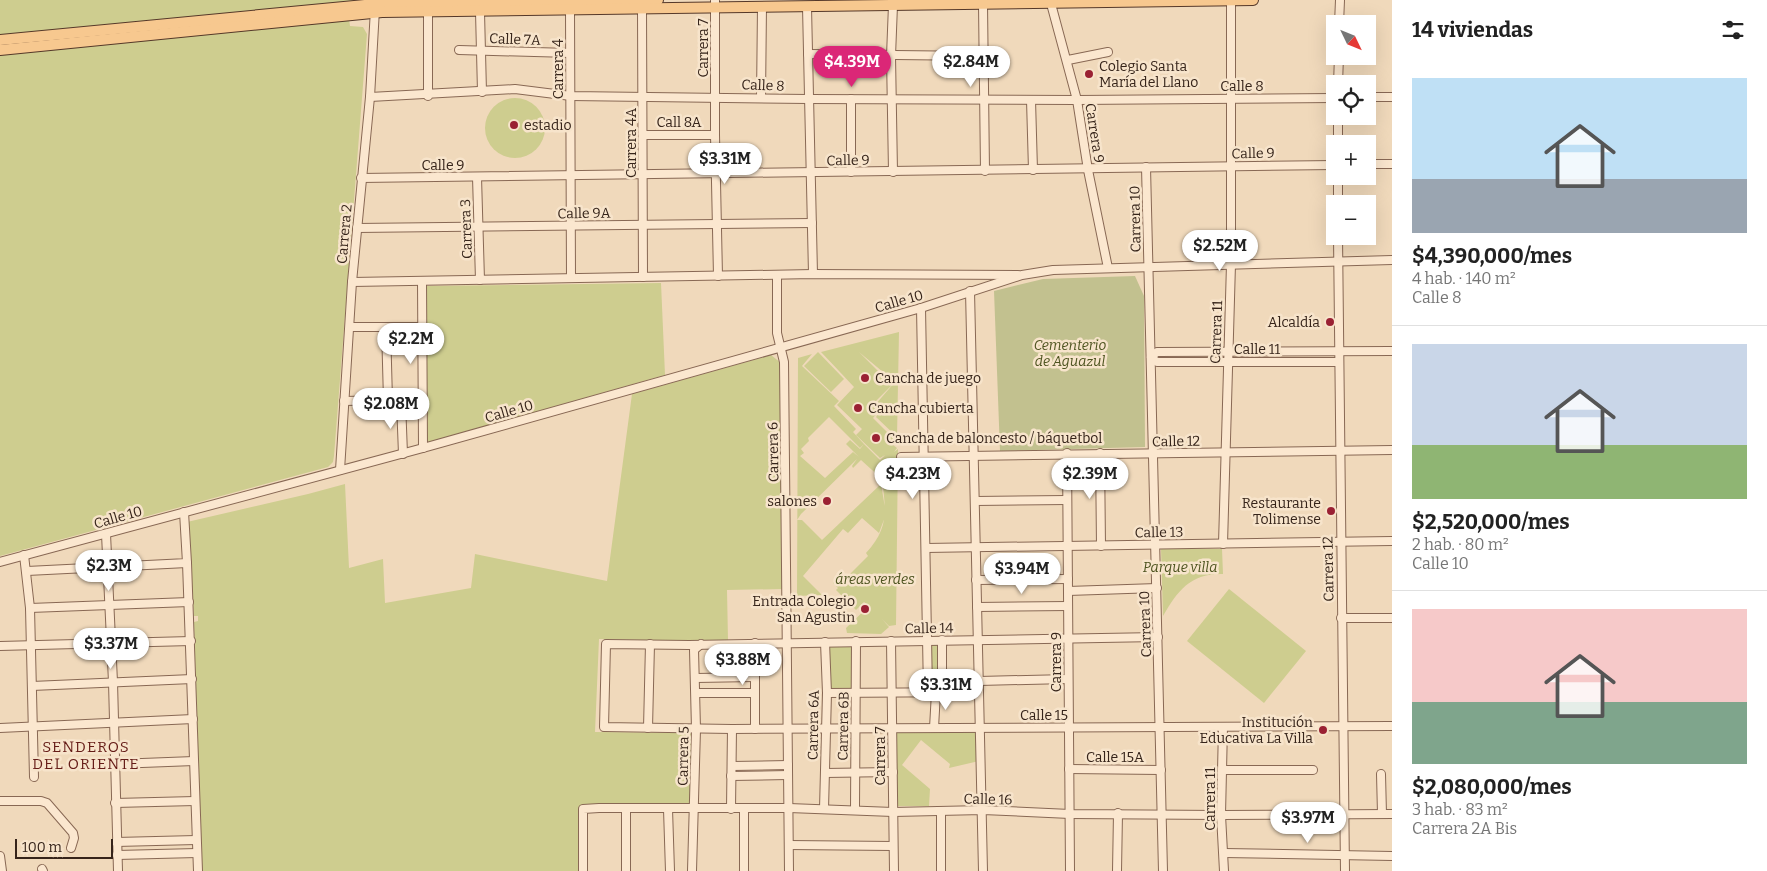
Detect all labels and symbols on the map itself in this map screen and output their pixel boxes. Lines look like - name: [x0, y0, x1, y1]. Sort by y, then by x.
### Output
- north arrow: [1326, 15, 1376, 65]
- street label: Carrera 7: [695, 18, 712, 78]
- street label: Calle 7A: [489, 30, 541, 49]
- street label: Carrera 4: [550, 39, 567, 99]
- pin: $4.39M: [811, 46, 893, 88]
- pin: $2.84M: [930, 46, 1012, 88]
- place label: Colegio Santa María del Llano: [1099, 58, 1198, 91]
- marker: Colegio Santa María del Llano: [1083, 68, 1095, 80]
- street label: Calle 8: [741, 76, 785, 95]
- street label: Calle 8: [1220, 78, 1264, 95]
- street label: Carrera 9: [1081, 102, 1108, 164]
- street label: Carrera 4A: [623, 108, 640, 178]
- street label: Call 8A: [656, 114, 702, 131]
- place label: estadio: [524, 117, 571, 134]
- marker: estadio: [508, 119, 520, 131]
- pin: $3.31M: [684, 142, 766, 185]
- street label: Calle 9: [1231, 145, 1275, 162]
- street label: Calle 9: [826, 152, 870, 169]
- street label: Calle 9: [421, 157, 465, 174]
- street label: Carrera 10: [1126, 185, 1145, 253]
- street label: Carrera 3: [457, 199, 476, 259]
- street label: Carrera 2: [333, 204, 356, 265]
- street label: Calle 9A: [557, 205, 611, 222]
- pin: $2.52M: [1179, 230, 1261, 272]
- street label: Calle 10: [873, 286, 925, 316]
- street label: Carrera 11: [1207, 300, 1226, 364]
- place label: Alcaldía: [1268, 314, 1320, 331]
- marker: Alcaldía: [1324, 316, 1336, 328]
- pin: $2.2M: [376, 322, 446, 365]
- park label: Cementerio de Aguazul: [1034, 337, 1107, 370]
- street label: Calle 11: [1234, 341, 1280, 358]
- place label: Cancha de juego: [875, 370, 981, 387]
- marker: Cancha de juego: [859, 372, 871, 384]
- pin: $2.08M: [350, 388, 432, 430]
- street label: Calle 10: [483, 396, 535, 426]
- place label: Cancha cubierta: [868, 400, 974, 417]
- marker: Cancha cubierta: [852, 402, 864, 414]
- street label: Carrera 6: [764, 422, 783, 482]
- place label: Cancha de baloncesto / báquetbol: [886, 430, 1102, 447]
- marker: Cancha de baloncesto / báquetbol: [870, 432, 882, 444]
- street label: Calle 12: [1152, 433, 1200, 450]
- pin: $4.23M: [872, 458, 954, 500]
- pin: $2.39M: [1049, 458, 1131, 500]
- place label: salones: [767, 493, 817, 510]
- marker: salones: [821, 495, 833, 507]
- place label: Restaurante Tolimense: [1242, 495, 1321, 528]
- street label: Calle 10: [92, 502, 144, 532]
- marker: Restaurante Tolimense: [1325, 505, 1337, 517]
- street label: Calle 13: [1135, 524, 1183, 541]
- street label: Carrera 12: [1319, 536, 1338, 602]
- pin: $2.3M: [74, 550, 144, 592]
- pin: $3.94M: [981, 552, 1063, 595]
- park label: Parque villa: [1143, 559, 1217, 576]
- park label: áreas verdes: [835, 571, 915, 588]
- street label: Carrera 10: [1136, 590, 1155, 658]
- place label: Entrada Colegio San Agustin: [752, 593, 855, 626]
- marker: Entrada Colegio San Agustin: [859, 603, 871, 615]
- street label: Calle 14: [904, 620, 954, 637]
- pin: $3.37M: [70, 628, 152, 670]
- street label: Carrera 9: [1048, 632, 1065, 692]
- pin: $3.88M: [702, 644, 784, 686]
- pin: $3.31M: [905, 668, 987, 711]
- street label: Carrera 6A: [804, 690, 823, 760]
- street label: Carrera 6B: [834, 691, 853, 761]
- street label: Calle 15: [1020, 707, 1068, 724]
- place label: Institución Educativa La Villa: [1200, 714, 1313, 747]
- marker: Institución Educativa La Villa: [1317, 724, 1329, 736]
- street label: Carrera 5: [674, 726, 693, 786]
- street label: Carrera 7: [872, 726, 889, 786]
- district label: SENDEROS DEL ORIENTE: [32, 738, 140, 773]
- street label: Calle 15A: [1086, 749, 1144, 766]
- street label: Carrera 11: [1202, 767, 1219, 831]
- street label: Calle 16: [963, 791, 1013, 808]
- pin: $3.97M: [1267, 802, 1349, 844]
- scale bar: [15, 836, 112, 859]

